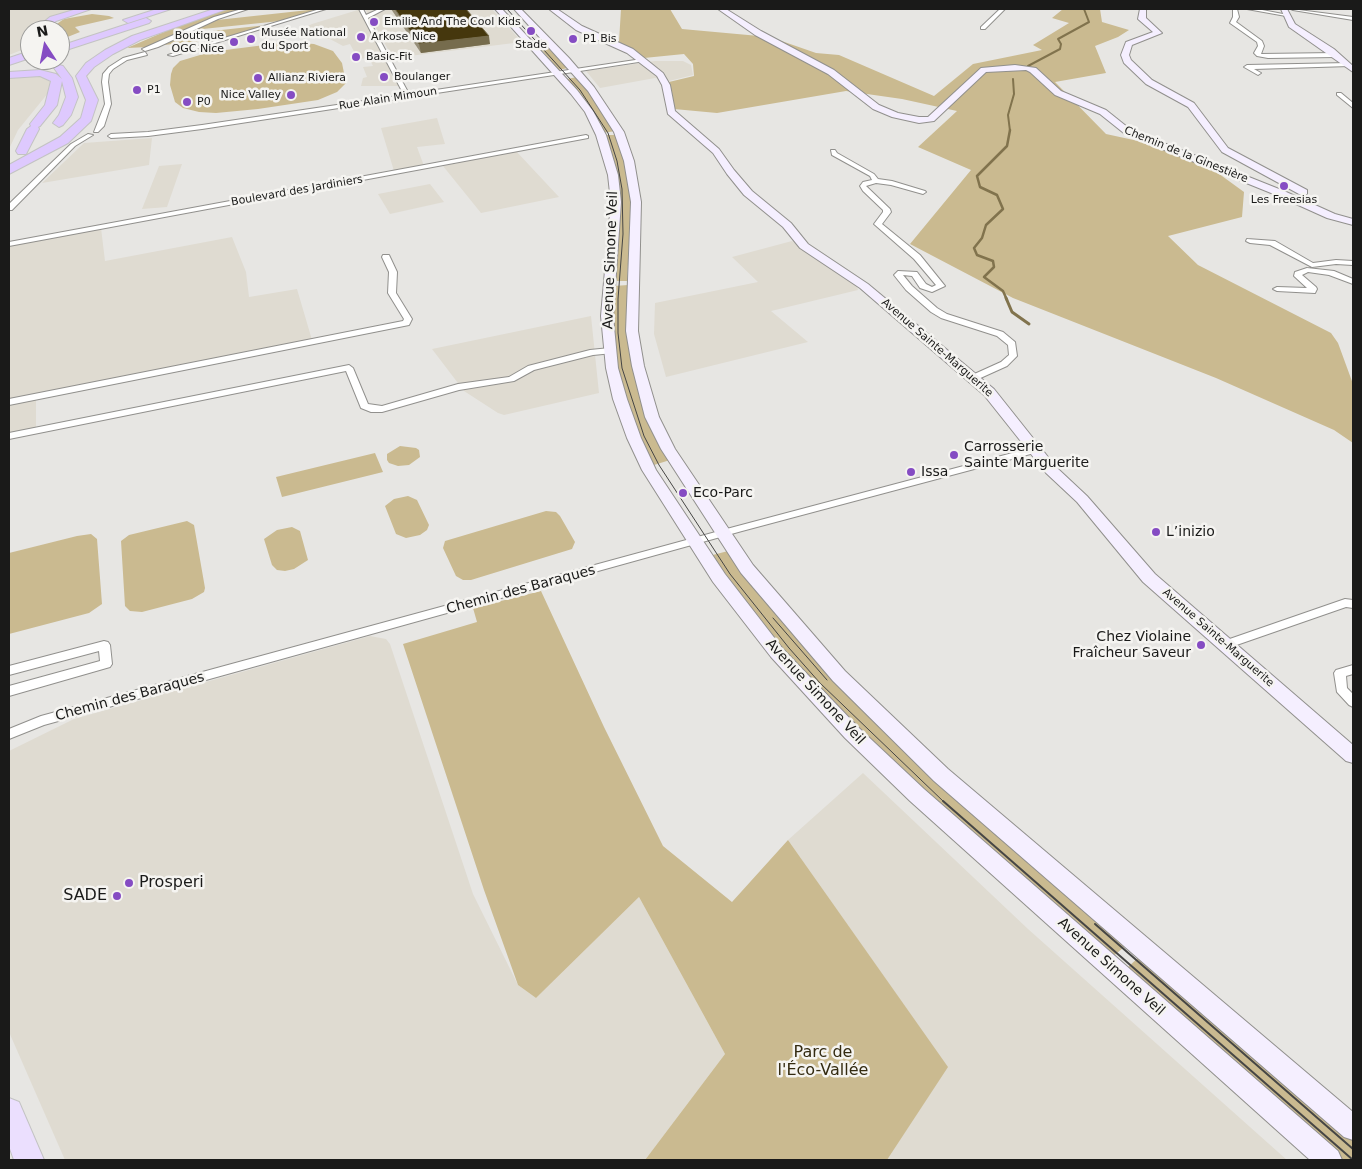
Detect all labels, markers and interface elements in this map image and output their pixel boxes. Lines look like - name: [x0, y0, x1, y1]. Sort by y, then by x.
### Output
- place label: Emilie And The Cool Kids: [384, 15, 521, 29]
- marker: Emilie And The Cool Kids: [368, 16, 380, 28]
- north arrow: [20, 20, 70, 70]
- text: N: [35, 22, 50, 40]
- marker: Stade: [525, 25, 537, 37]
- place label: Musée National du Sport: [261, 26, 346, 52]
- place label: Boutique OGC Nice: [172, 29, 224, 55]
- place label: Arkose Nice: [371, 30, 436, 44]
- marker: Arkose Nice: [355, 31, 367, 43]
- place label: P1 Bis: [583, 32, 616, 46]
- marker: Musée National du Sport: [245, 33, 257, 45]
- marker: P1 Bis: [567, 33, 579, 45]
- marker: Boutique OGC Nice: [228, 36, 240, 48]
- place label: Stade: [515, 38, 547, 52]
- place label: Basic-Fit: [366, 50, 412, 64]
- marker: Basic-Fit: [350, 51, 362, 63]
- place label: Boulanger: [394, 70, 450, 84]
- place label: Allianz Riviera: [268, 71, 346, 85]
- marker: Boulanger: [378, 71, 390, 83]
- marker: Allianz Riviera: [252, 72, 264, 84]
- place label: P1: [147, 83, 161, 97]
- marker: P1: [131, 84, 143, 96]
- street label: Rue Alain Mimoun: [338, 85, 438, 113]
- place label: Nice Valley: [221, 88, 281, 102]
- marker: Nice Valley: [285, 89, 297, 101]
- place label: P0: [197, 95, 211, 109]
- marker: P0: [181, 96, 193, 108]
- street label: Chemin de la Ginestière: [1122, 124, 1250, 186]
- street label: Boulevard des Jardiniers: [230, 173, 364, 209]
- marker: Les Freesias: [1278, 180, 1290, 192]
- street label: Avenue Simone Veil: [600, 191, 622, 329]
- place label: Les Freesias: [1251, 193, 1317, 207]
- street label: Avenue Sainte-Marguerite: [879, 296, 995, 400]
- place label: Carrosserie Sainte Marguerite: [964, 439, 1089, 472]
- marker: Carrosserie Sainte Marguerite: [948, 449, 960, 461]
- place label: Issa: [921, 464, 948, 480]
- marker: Issa: [905, 466, 917, 478]
- place label: Eco-Parc: [693, 485, 753, 501]
- marker: Eco-Parc: [677, 487, 689, 499]
- place label: L’inizio: [1166, 524, 1215, 540]
- marker: L’inizio: [1150, 526, 1162, 538]
- street label: Chemin des Baraques: [445, 562, 597, 618]
- street label: Avenue Sainte-Marguerite: [1160, 586, 1276, 690]
- place label: Chez Violaine Fraîcheur Saveur: [1072, 629, 1191, 662]
- street label: Avenue Simone Veil: [762, 636, 868, 748]
- marker: Chez Violaine Fraîcheur Saveur: [1195, 639, 1207, 651]
- street label: Chemin des Baraques: [54, 669, 206, 725]
- place label: Prosperi: [139, 873, 204, 893]
- marker: Prosperi: [123, 877, 135, 889]
- place label: SADE: [63, 886, 107, 906]
- marker: SADE: [111, 890, 123, 902]
- street label: Avenue Simone Veil: [1054, 914, 1168, 1020]
- park label: Parc de l'Éco-Vallée: [778, 1043, 868, 1081]

